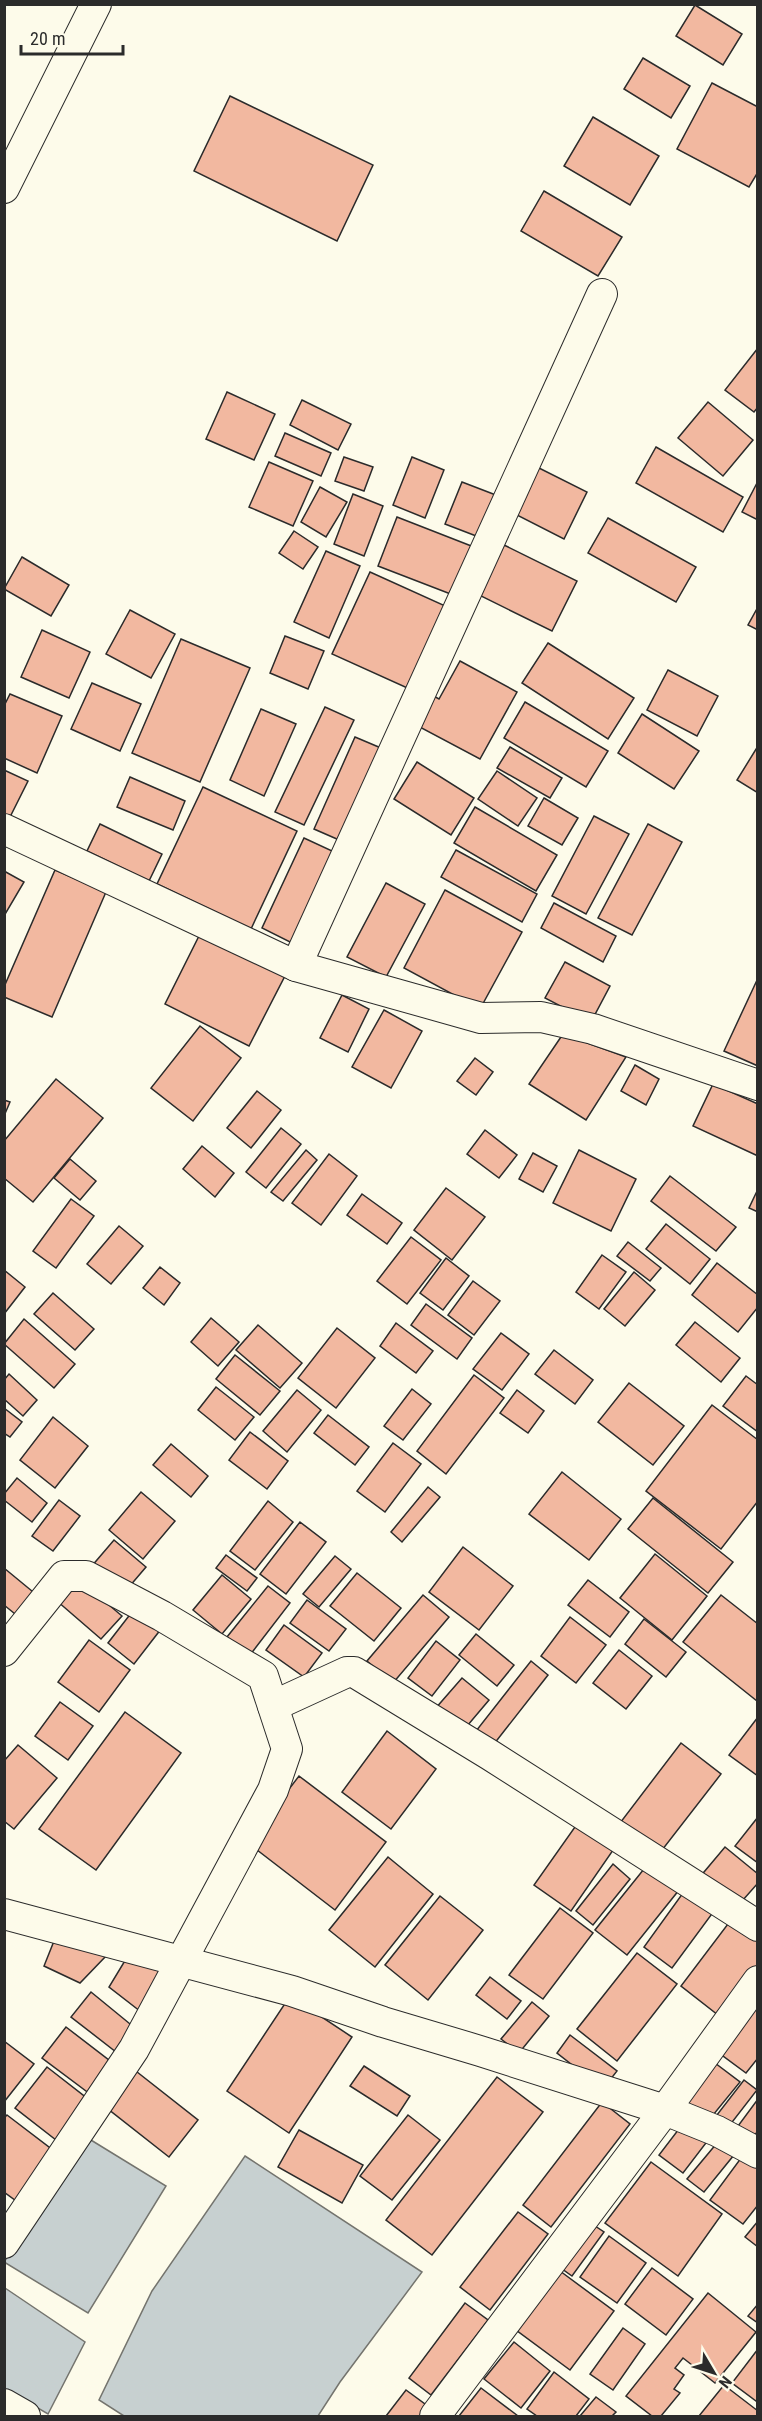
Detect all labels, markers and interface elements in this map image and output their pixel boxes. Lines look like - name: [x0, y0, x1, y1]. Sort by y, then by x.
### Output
- scale bar: [21, 18, 123, 56]
- text: 20 m: [30, 28, 65, 49]
- north arrow: [684, 2343, 744, 2403]
- text: N: [715, 2372, 736, 2392]

